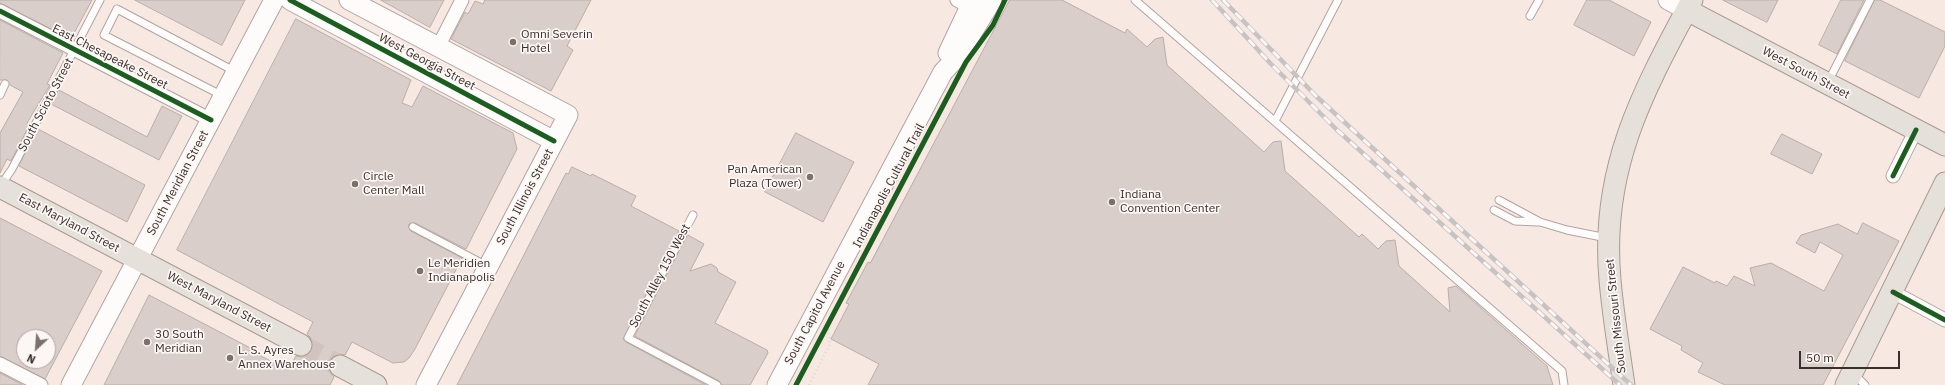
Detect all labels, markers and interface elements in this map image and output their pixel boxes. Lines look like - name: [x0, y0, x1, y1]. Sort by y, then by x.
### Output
- street label: East Chesapeake Street: [50, 22, 170, 92]
- place label: Omni Severin Hotel: [521, 28, 593, 56]
- street label: West Georgia Street: [376, 30, 478, 94]
- marker: Omni Severin Hotel: [508, 37, 518, 47]
- street label: West South Street: [1760, 44, 1852, 102]
- street label: South Scioto Street: [15, 56, 77, 154]
- street label: Indianapolis Cultural Trail: [850, 121, 928, 251]
- street label: South Meridian Street: [144, 128, 212, 238]
- street label: South Illinois Street: [494, 146, 556, 248]
- place label: Pan American Plaza (Tower): [727, 163, 802, 191]
- place label: Circle Center Mall: [363, 170, 424, 198]
- marker: Pan American Plaza (Tower): [805, 172, 815, 182]
- marker: Circle Center Mall: [350, 179, 360, 189]
- place label: Indiana Convention Center: [1120, 188, 1220, 216]
- street label: East Maryland Street: [16, 190, 122, 256]
- marker: Indiana Convention Center: [1107, 197, 1117, 207]
- street label: South Alley 150 West: [627, 222, 693, 330]
- place label: Le Meridien Indianapolis: [428, 257, 495, 285]
- street label: South Missouri Street: [1603, 258, 1629, 374]
- street label: South Capitol Avenue: [782, 259, 848, 367]
- marker: Le Meridien Indianapolis: [415, 266, 425, 276]
- street label: West Maryland Street: [165, 268, 273, 336]
- place label: 30 South Meridian: [155, 328, 204, 356]
- north arrow: [16, 329, 56, 369]
- marker: 30 South Meridian: [142, 337, 152, 347]
- scale bar: [1801, 343, 1902, 369]
- place label: L. S. Ayres Annex Warehouse: [238, 344, 335, 372]
- text: 50 m: [1806, 350, 1834, 365]
- text: N: [25, 351, 38, 367]
- marker: L. S. Ayres Annex Warehouse: [225, 353, 235, 363]

